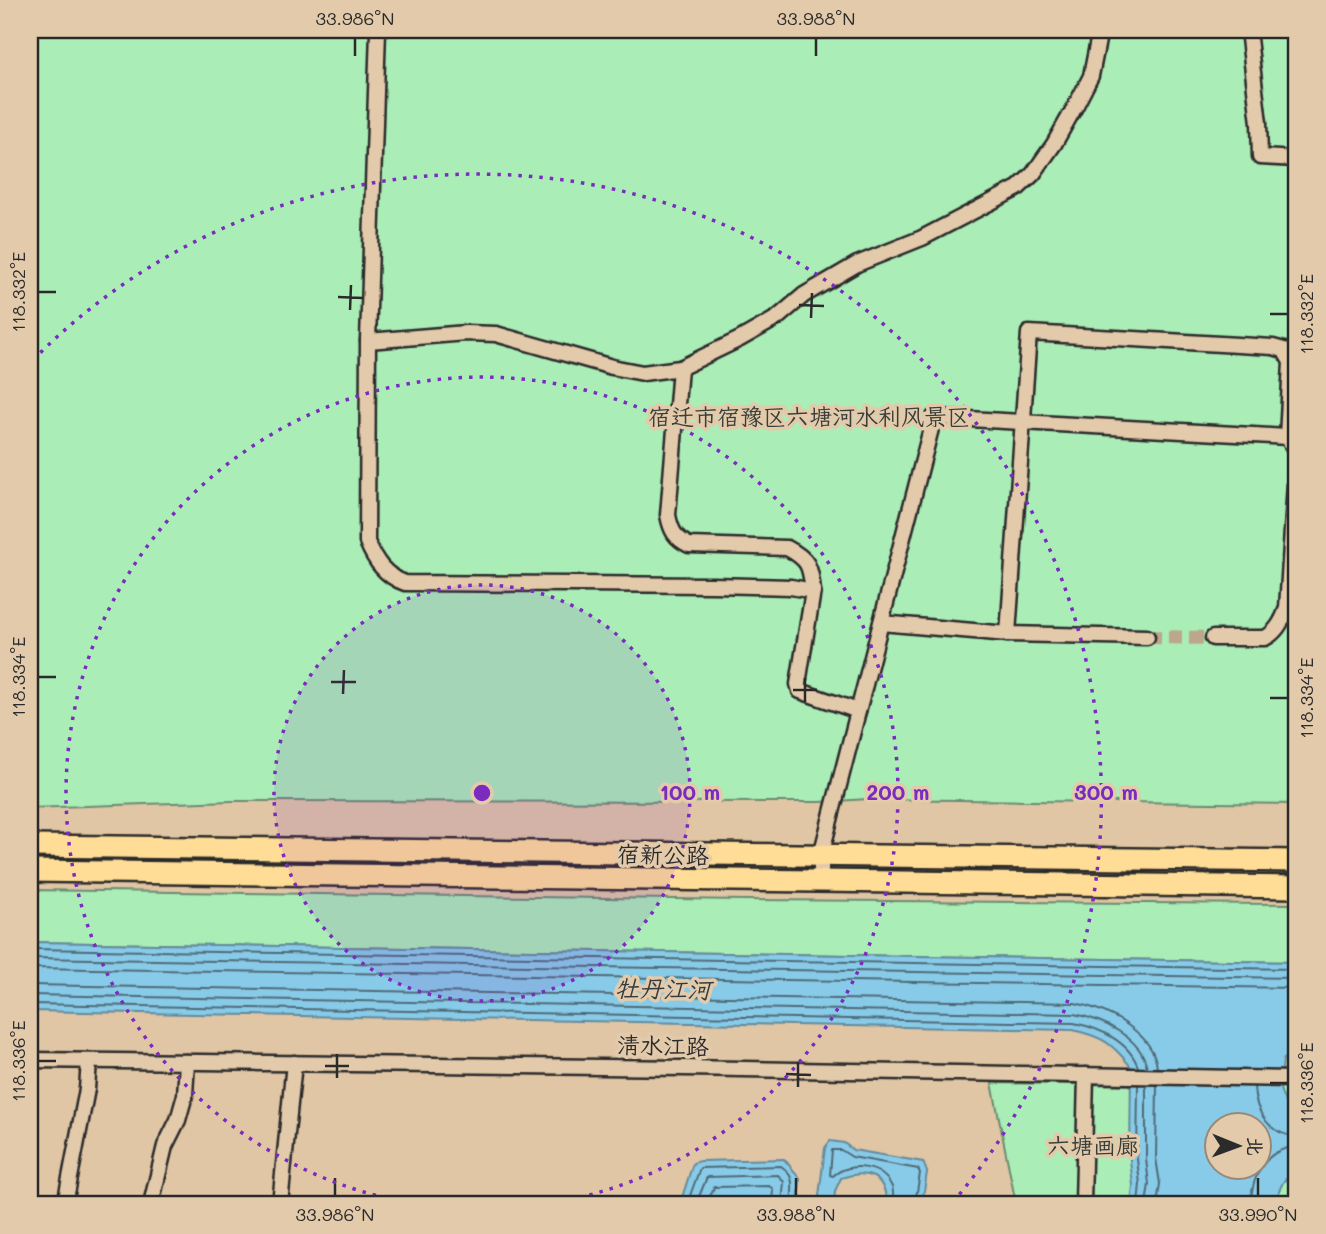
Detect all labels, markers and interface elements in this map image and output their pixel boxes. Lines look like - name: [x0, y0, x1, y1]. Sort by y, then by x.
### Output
- text: 33.986°N: [315, 6, 395, 30]
- text: 33.988°N: [776, 6, 856, 30]
- text: 118.332°E: [6, 252, 30, 332]
- text: 118.332°E: [1294, 274, 1318, 354]
- park label: 宿迁市宿豫区六塘河水利风景区: [648, 401, 970, 431]
- text: 118.334°E: [6, 636, 30, 718]
- text: 118.334°E: [1294, 657, 1318, 739]
- text: 100 m: [660, 778, 720, 805]
- text: 200 m: [867, 778, 929, 805]
- text: 300 m: [1074, 778, 1138, 805]
- centre of rings: [470, 781, 494, 805]
- street label: 宿新公路: [617, 838, 709, 870]
- water label: 牡丹江河: [615, 972, 715, 1004]
- text: 118.336°E: [6, 1020, 30, 1102]
- street label: 清水江路: [617, 1029, 709, 1061]
- text: 118.336°E: [1294, 1042, 1318, 1124]
- north arrow: [1204, 1112, 1274, 1182]
- park label: 六塘画廊: [1047, 1130, 1139, 1160]
- text: 北: [1243, 1137, 1268, 1156]
- text: 33.986°N: [295, 1202, 375, 1226]
- text: 33.988°N: [756, 1202, 836, 1226]
- text: 33.990°N: [1218, 1202, 1298, 1226]

